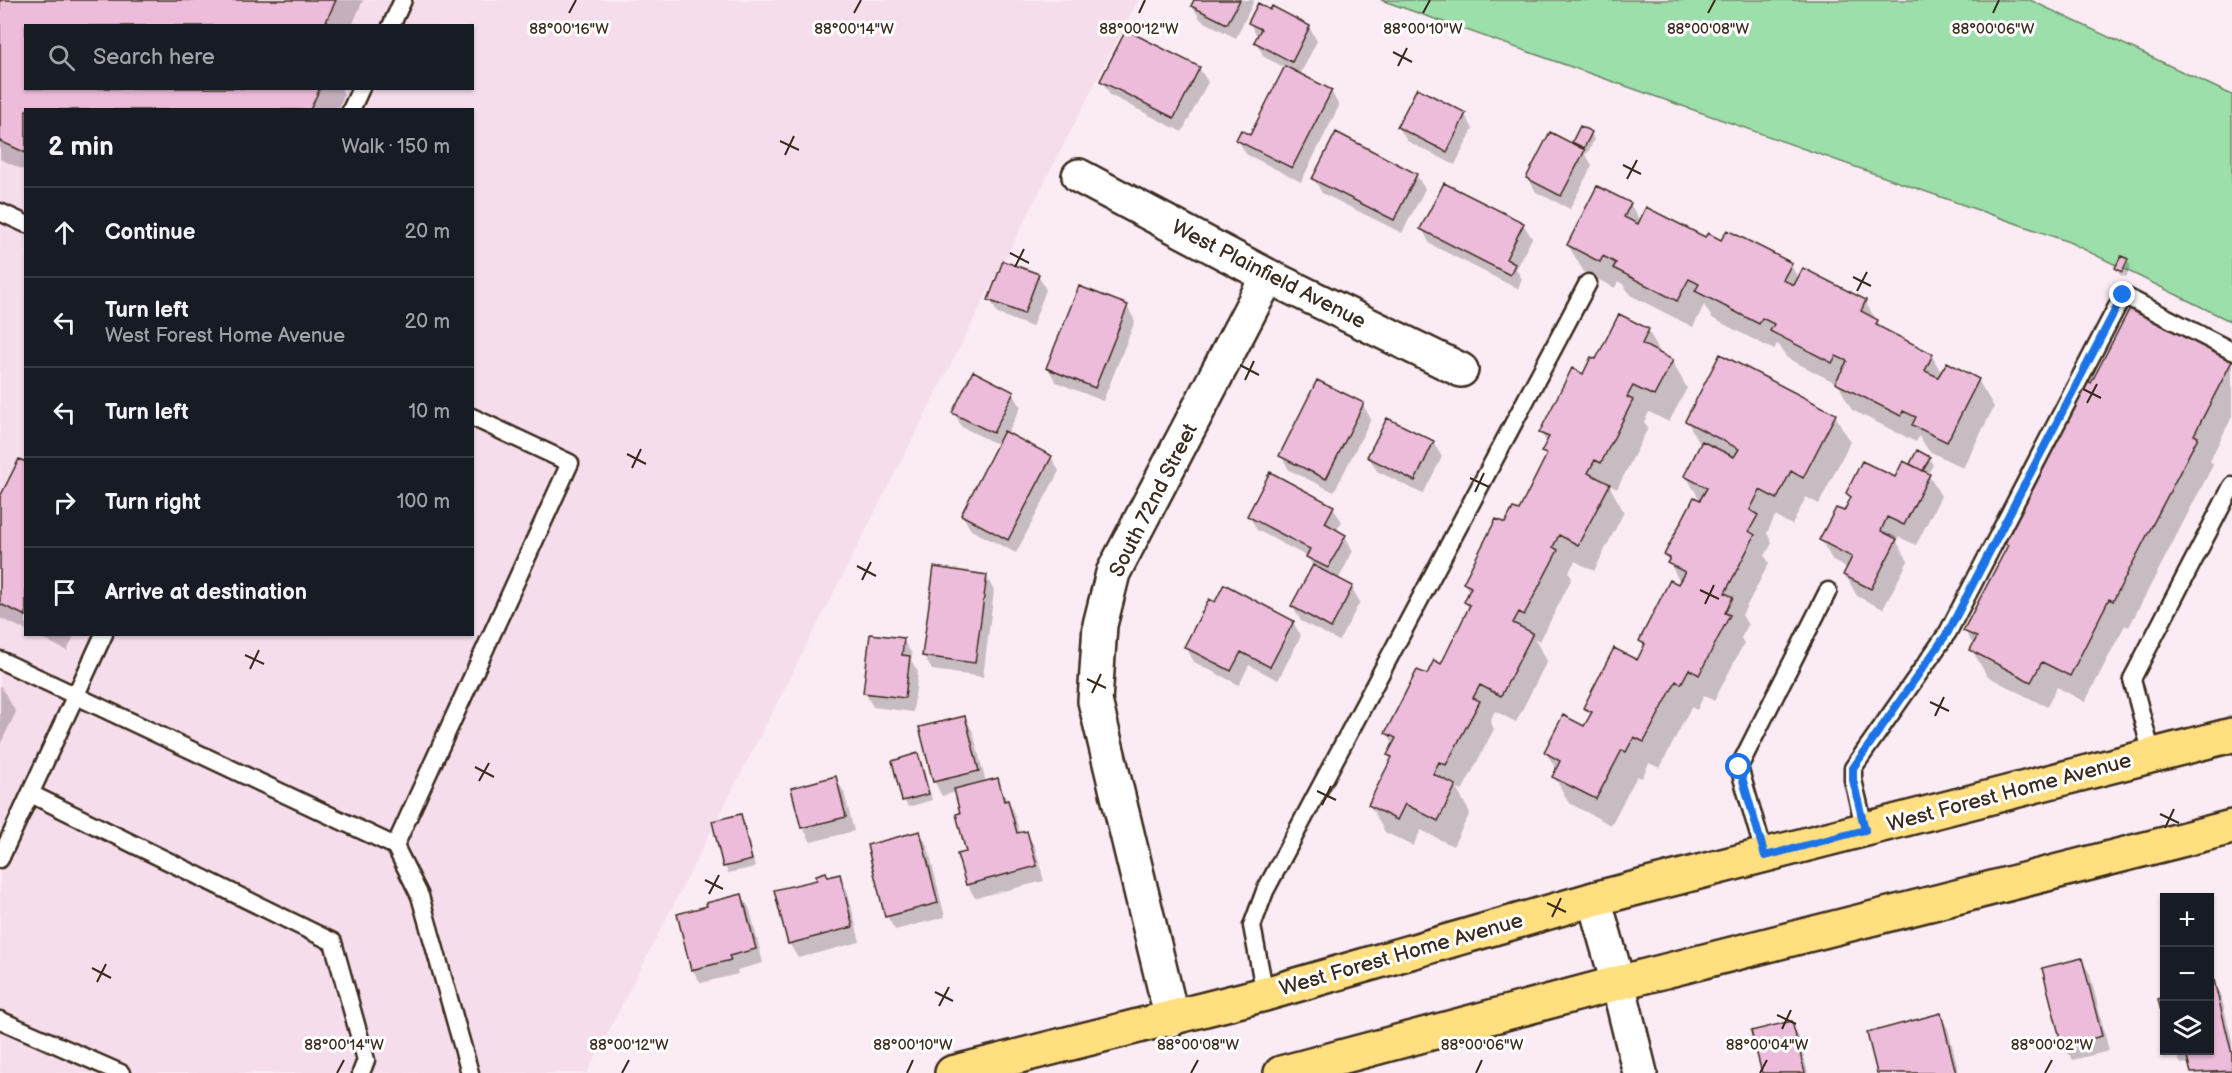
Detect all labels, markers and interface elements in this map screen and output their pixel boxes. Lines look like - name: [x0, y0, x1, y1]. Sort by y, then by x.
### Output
- text: 88°00'16"W: [529, 20, 609, 39]
- text: 88°00'14"W: [814, 20, 894, 39]
- text: 88°00'12"W: [1099, 20, 1179, 39]
- text: 88°00'10"W: [1383, 20, 1463, 39]
- text: 88°00'08"W: [1667, 20, 1749, 39]
- text: 88°00'06"W: [1952, 20, 2035, 39]
- search box: [24, 24, 474, 90]
- icon: search: [45, 41, 78, 74]
- text: Search here: [93, 44, 215, 71]
- text: 2 min: [48, 132, 114, 163]
- text: Walk · 150 m: [341, 135, 450, 159]
- street label: West Plainfield Avenue: [1167, 215, 1370, 334]
- icon: ahead: [48, 216, 81, 249]
- text: Continue: [105, 219, 195, 246]
- text: 20 m: [405, 220, 450, 244]
- route end: [2109, 281, 2135, 307]
- text: Turn left: [105, 297, 189, 324]
- icon: left: [48, 306, 81, 339]
- text: 20 m: [405, 310, 450, 334]
- text: West Forest Home Avenue: [105, 324, 345, 348]
- icon: left: [48, 396, 81, 429]
- text: Turn left: [105, 399, 189, 426]
- text: 10 m: [409, 400, 450, 424]
- street label: South 72nd Street: [1104, 419, 1203, 581]
- icon: right: [48, 486, 81, 519]
- text: Turn right: [105, 489, 201, 516]
- text: 100 m: [397, 490, 450, 514]
- icon: arrive: [48, 576, 81, 609]
- text: Arrive at destination: [105, 579, 307, 606]
- street label: West Forest Home Avenue: [1884, 748, 2134, 837]
- route start: [1725, 753, 1751, 779]
- map controls: [2160, 893, 2214, 1055]
- button: +: [2160, 893, 2214, 947]
- street label: West Forest Home Avenue: [1277, 908, 1526, 1001]
- button: −: [2160, 947, 2214, 1001]
- button: layers: [2160, 1001, 2214, 1055]
- text: 88°00'14"W: [304, 1036, 384, 1055]
- text: 88°00'12"W: [589, 1036, 669, 1055]
- text: 88°00'10"W: [873, 1036, 953, 1055]
- text: 88°00'08"W: [1157, 1036, 1239, 1055]
- text: 88°00'06"W: [1441, 1036, 1524, 1055]
- text: 88°00'04"W: [1726, 1036, 1809, 1055]
- text: 88°00'02"W: [2011, 1036, 2093, 1055]

